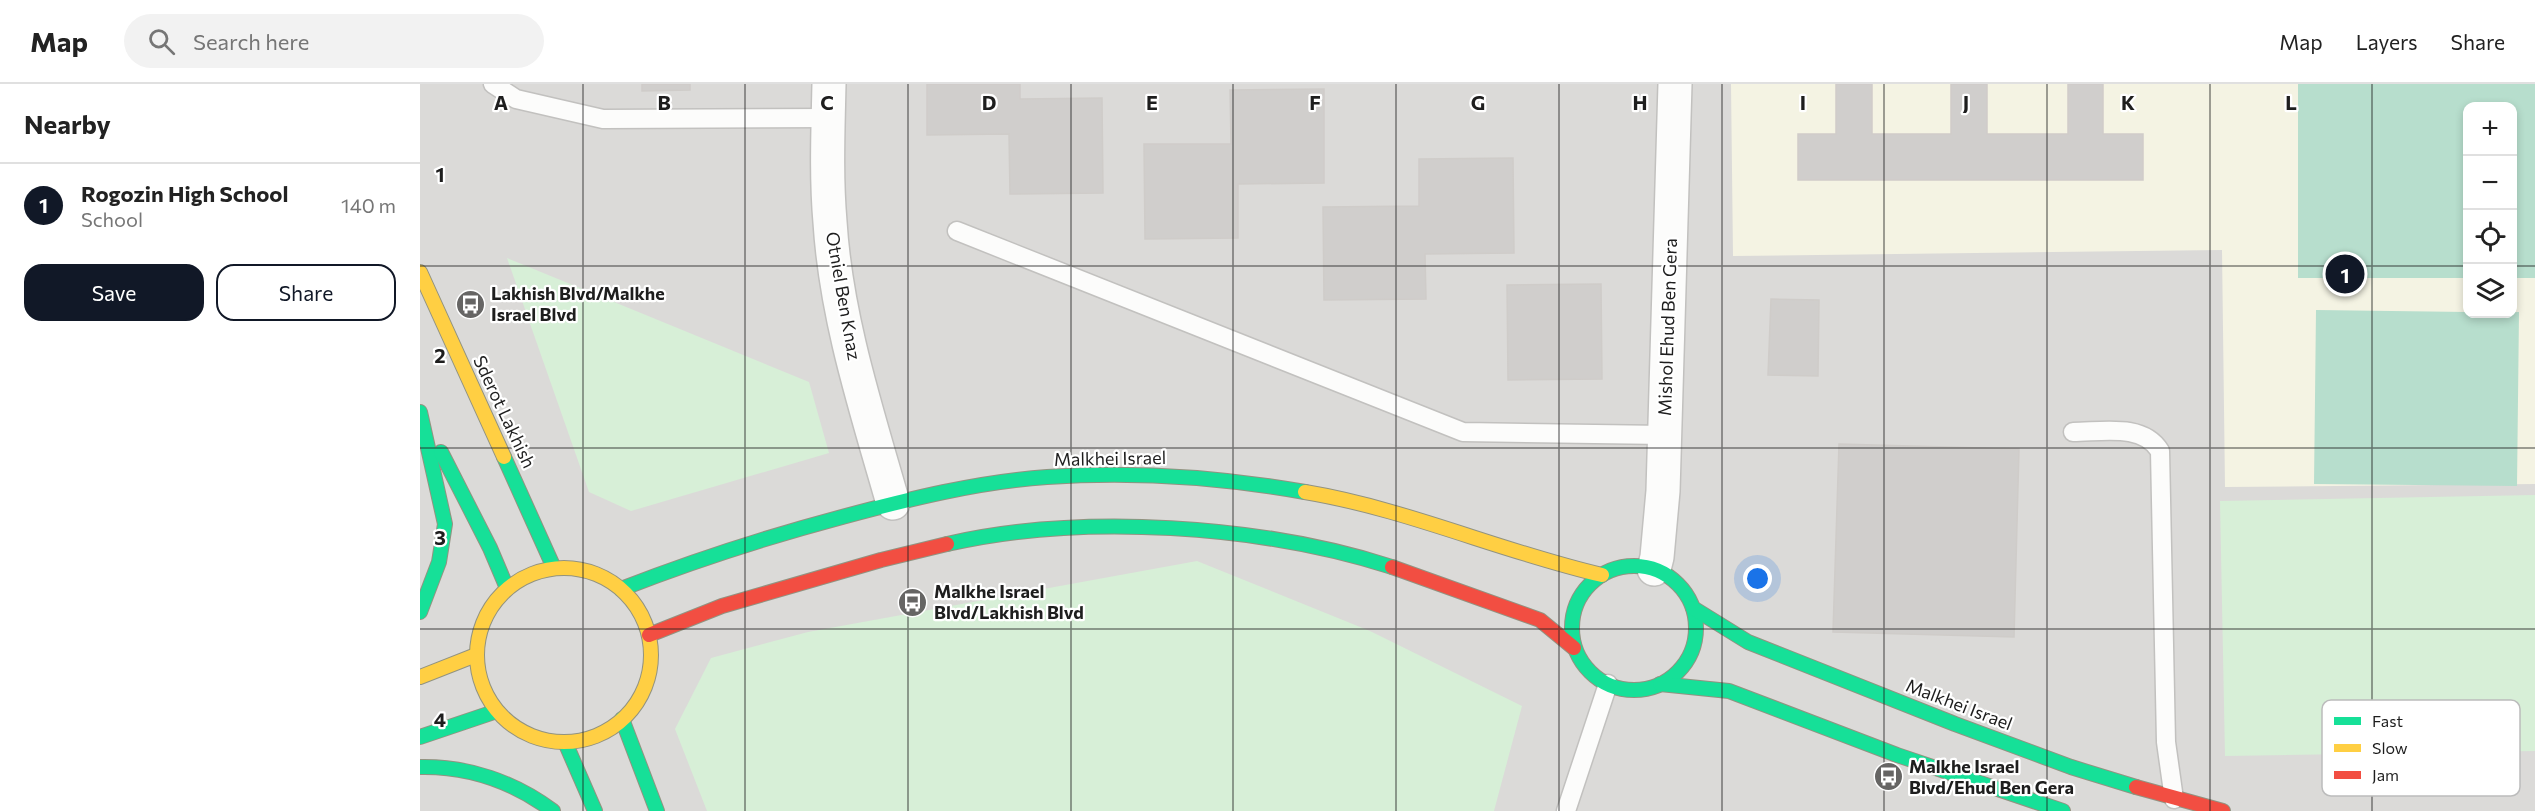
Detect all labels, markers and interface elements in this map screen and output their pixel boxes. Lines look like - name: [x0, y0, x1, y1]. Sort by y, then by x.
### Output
- search box: [124, 14, 544, 68]
- text: Map: [30, 24, 88, 58]
- icon: search: [145, 25, 178, 58]
- text: Search here: [193, 28, 309, 55]
- text: Map: [2279, 29, 2323, 54]
- text: Layers: [2356, 29, 2418, 54]
- text: Share: [2451, 29, 2505, 54]
- text: A: [494, 90, 508, 114]
- text: B: [657, 90, 671, 114]
- text: C: [820, 90, 834, 114]
- text: D: [982, 90, 996, 114]
- text: E: [1146, 90, 1158, 114]
- text: F: [1309, 90, 1321, 114]
- text: G: [1471, 90, 1485, 114]
- text: H: [1633, 90, 1648, 114]
- text: I: [1800, 90, 1806, 114]
- text: J: [1963, 90, 1969, 114]
- text: K: [2121, 90, 2135, 114]
- text: L: [2285, 90, 2297, 114]
- map controls: [2463, 102, 2517, 318]
- button: +: [2463, 102, 2517, 156]
- text: Nearby: [24, 108, 111, 139]
- button: −: [2463, 156, 2517, 210]
- text: 1: [435, 162, 445, 186]
- text: Rogozin High School: [81, 180, 288, 207]
- text: 1: [39, 193, 48, 217]
- text: 140 m: [341, 193, 396, 217]
- text: School: [81, 207, 143, 231]
- button: locate: [2463, 210, 2517, 264]
- street label: Otniel Ben Knaz: [822, 230, 866, 362]
- street label: Mishol Ehud Ben Gera: [1653, 238, 1681, 416]
- pin: 1: [2326, 252, 2364, 297]
- button: Save: [24, 264, 204, 321]
- button: Share: [216, 264, 396, 321]
- button: layers: [2463, 264, 2517, 318]
- place label: Lakhish Blvd/Malkhe Israel Blvd: [491, 282, 665, 325]
- bus stop icon: Lakhish Blvd/Malkhe Israel Blvd: [454, 288, 486, 320]
- text: 2: [434, 343, 446, 367]
- street label: Sderot Lakhish: [469, 352, 541, 471]
- street label: Malkhei Israel: [1054, 446, 1166, 470]
- text: 3: [434, 525, 446, 549]
- your location: [1743, 564, 1772, 593]
- place label: Malkhe Israel Blvd/Lakhish Blvd: [934, 580, 1084, 623]
- bus stop icon: Malkhe Israel Blvd/Lakhish Blvd: [897, 586, 929, 618]
- street label: Malkhei Israel: [1903, 674, 2016, 734]
- legend: [2322, 700, 2520, 796]
- text: 4: [434, 707, 446, 731]
- text: Fast: [2372, 711, 2403, 730]
- text: Slow: [2372, 738, 2408, 757]
- place label: Malkhe Israel Blvd/Ehud Ben Gera: [1909, 755, 2074, 798]
- bus stop icon: Malkhe Israel Blvd/Ehud Ben Gera: [1872, 761, 1904, 793]
- text: Jam: [2372, 765, 2399, 784]

